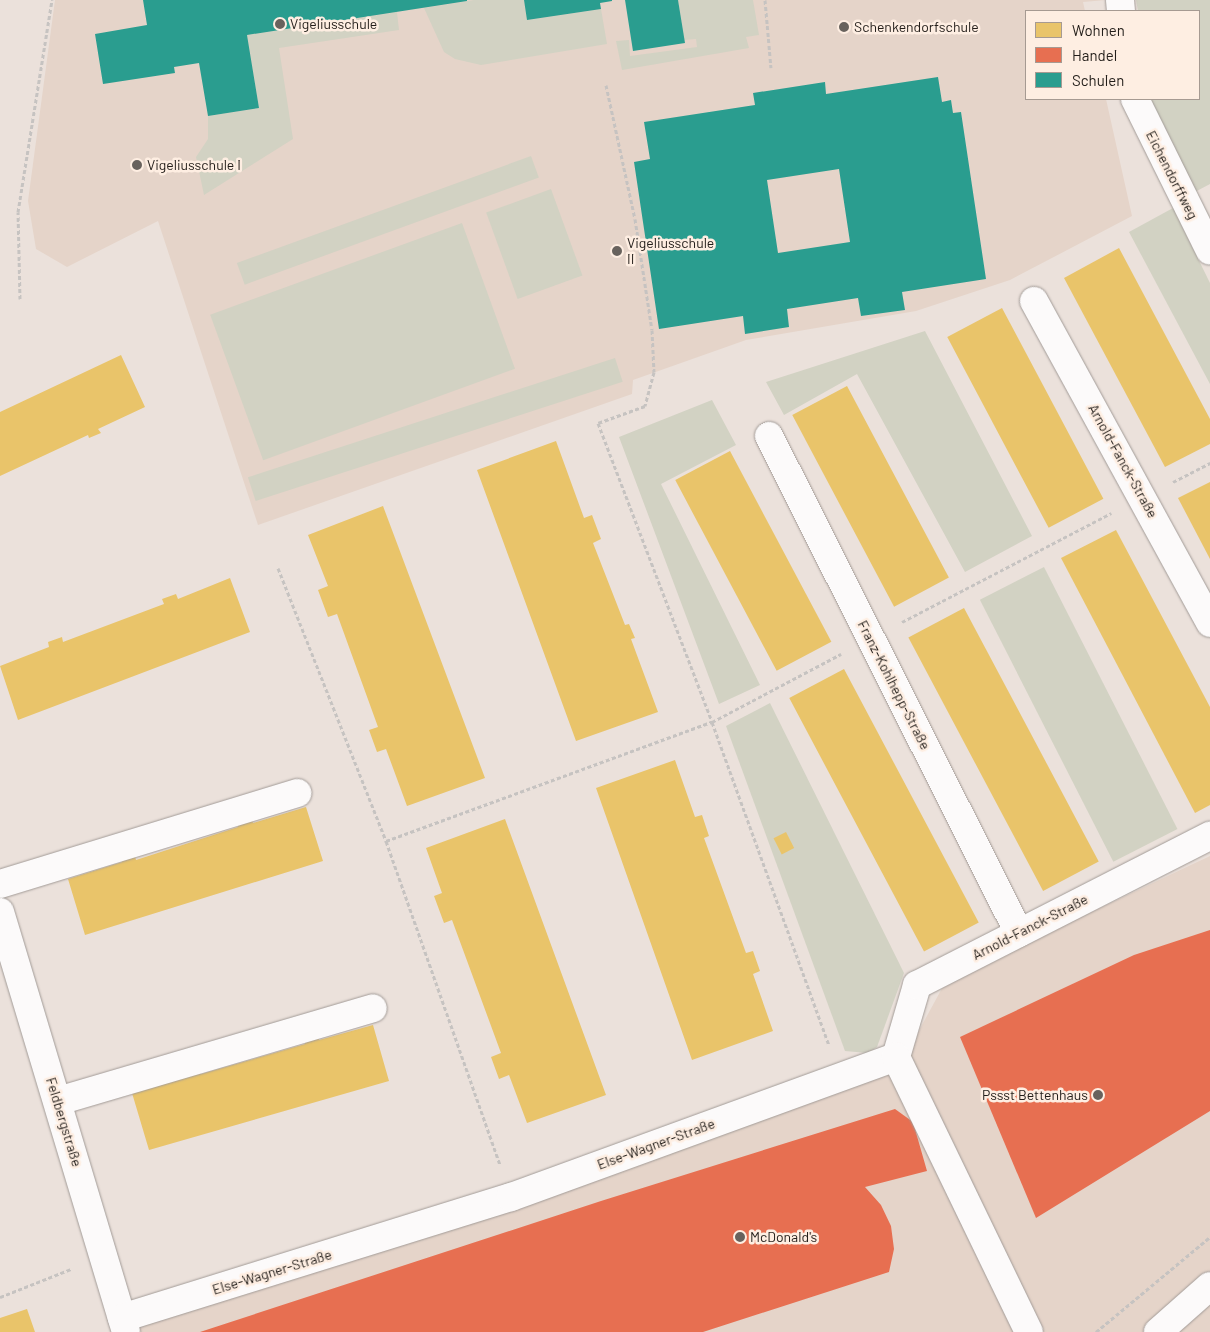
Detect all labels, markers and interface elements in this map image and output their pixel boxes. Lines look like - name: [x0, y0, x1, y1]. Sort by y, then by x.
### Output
- legend: [1025, 10, 1200, 100]
- place label: Vigeliusschule: [290, 16, 377, 32]
- marker: Vigeliusschule: [274, 18, 286, 30]
- place label: Schenkendorfschule: [854, 19, 979, 35]
- marker: Schenkendorfschule: [838, 21, 850, 33]
- text: Wohnen: [1072, 21, 1125, 39]
- text: Handel: [1072, 46, 1117, 64]
- text: Schulen: [1072, 71, 1124, 89]
- street label: Eichendorffweg: [1142, 128, 1202, 222]
- place label: Vigeliusschule I: [147, 157, 241, 173]
- marker: Vigeliusschule I: [131, 159, 143, 171]
- place label: Vigeliusschule II: [627, 235, 714, 268]
- marker: Vigeliusschule II: [611, 245, 623, 257]
- street label: Arnold-Fanck-Straße: [1085, 401, 1161, 521]
- street label: Franz-Kohlhepp-Straße: [854, 618, 934, 752]
- street label: Arnold-Fanck-Straße: [969, 891, 1091, 963]
- street label: Feldbergstraße: [42, 1075, 86, 1169]
- place label: Pssst Bettenhaus: [982, 1087, 1088, 1103]
- marker: Pssst Bettenhaus: [1092, 1089, 1104, 1101]
- street label: Else-Wagner-Straße: [595, 1115, 717, 1173]
- place label: McDonald's: [750, 1229, 817, 1245]
- marker: McDonald's: [734, 1231, 746, 1243]
- street label: Else-Wagner-Straße: [210, 1246, 334, 1298]

